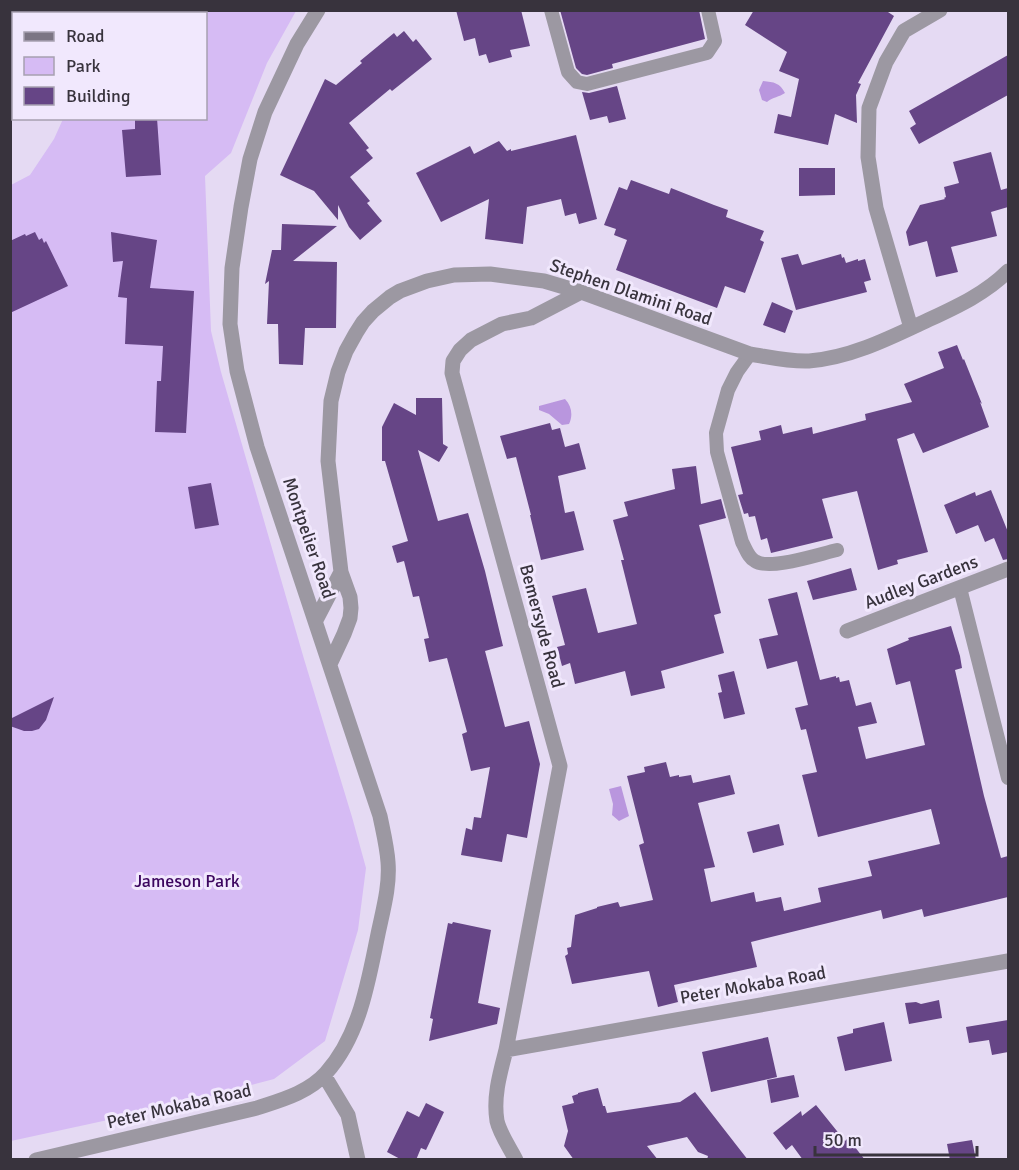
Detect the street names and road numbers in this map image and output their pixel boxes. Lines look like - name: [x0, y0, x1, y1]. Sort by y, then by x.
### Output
- street label: Stephen Dlamini Road: [547, 254, 715, 330]
- street label: Montpelier Road: [278, 474, 340, 602]
- street label: Audley Gardens: [861, 550, 981, 614]
- street label: Bemersyde Road: [515, 562, 569, 690]
- street label: Peter Mokaba Road: [678, 961, 828, 1009]
- street label: Peter Mokaba Road: [105, 1079, 253, 1133]

